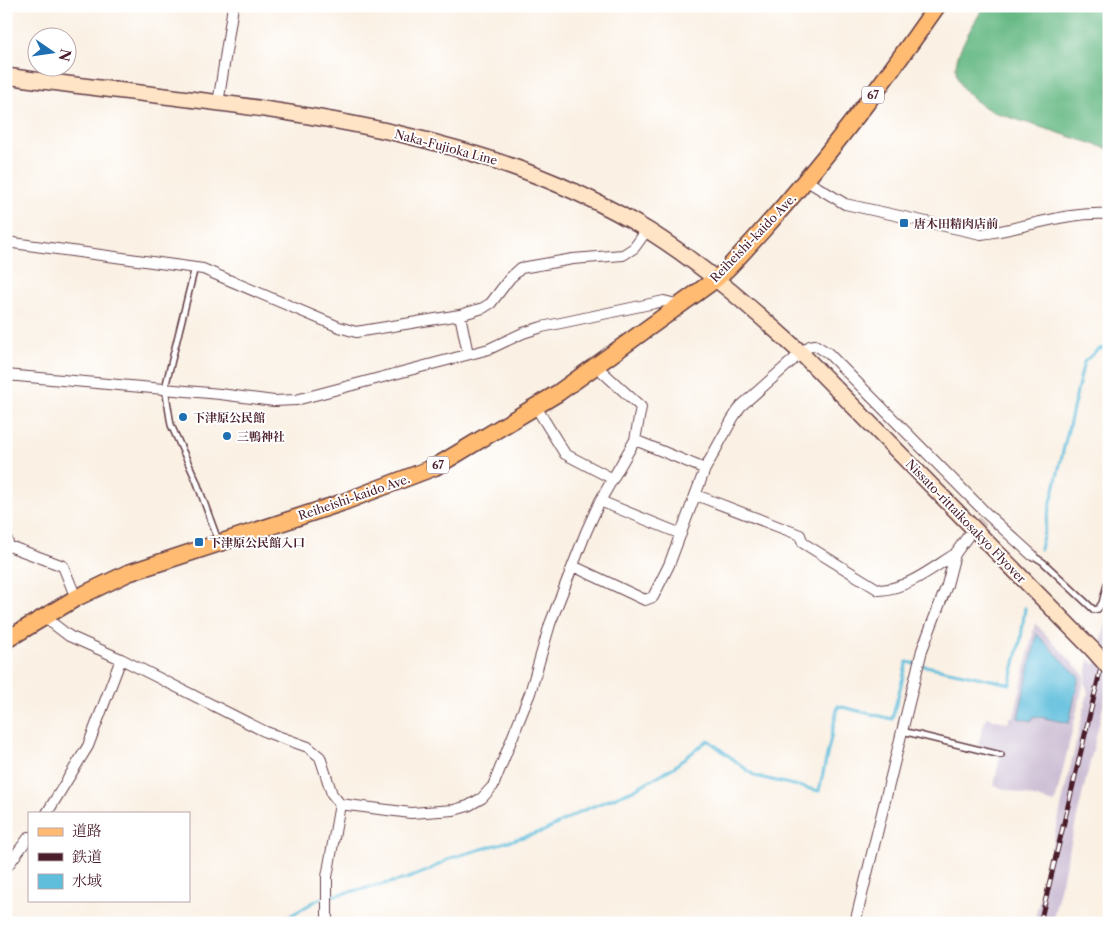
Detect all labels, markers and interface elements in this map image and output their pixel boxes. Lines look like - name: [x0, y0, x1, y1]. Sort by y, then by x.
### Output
- north arrow: [28, 28, 78, 78]
- text: N: [55, 47, 75, 63]
- road number: 67: [862, 86, 884, 104]
- street label: Naka-Fujioka Line: [393, 126, 499, 168]
- street label: Reiheishi-kaido Ave.: [707, 191, 799, 285]
- place label: 唐木田精肉店前: [914, 216, 998, 231]
- marker: 唐木田精肉店前: [898, 217, 910, 229]
- place label: 下津原公民館: [193, 410, 265, 425]
- marker: 下津原公民館: [177, 411, 189, 423]
- place label: 三鴨神社: [237, 429, 285, 444]
- marker: 三鴨神社: [221, 430, 233, 442]
- road number: 67: [427, 456, 449, 474]
- street label: Nissato-rittaikosakyo Flyover: [903, 456, 1029, 586]
- street label: Reiheishi-kaido Ave.: [296, 471, 412, 523]
- place label: 下津原公民館入口: [209, 535, 305, 550]
- marker: 下津原公民館入口: [193, 536, 205, 548]
- legend: [28, 812, 190, 902]
- text: 道路: [72, 821, 102, 840]
- text: 鉄道: [72, 847, 102, 866]
- text: 水域: [72, 871, 102, 890]

